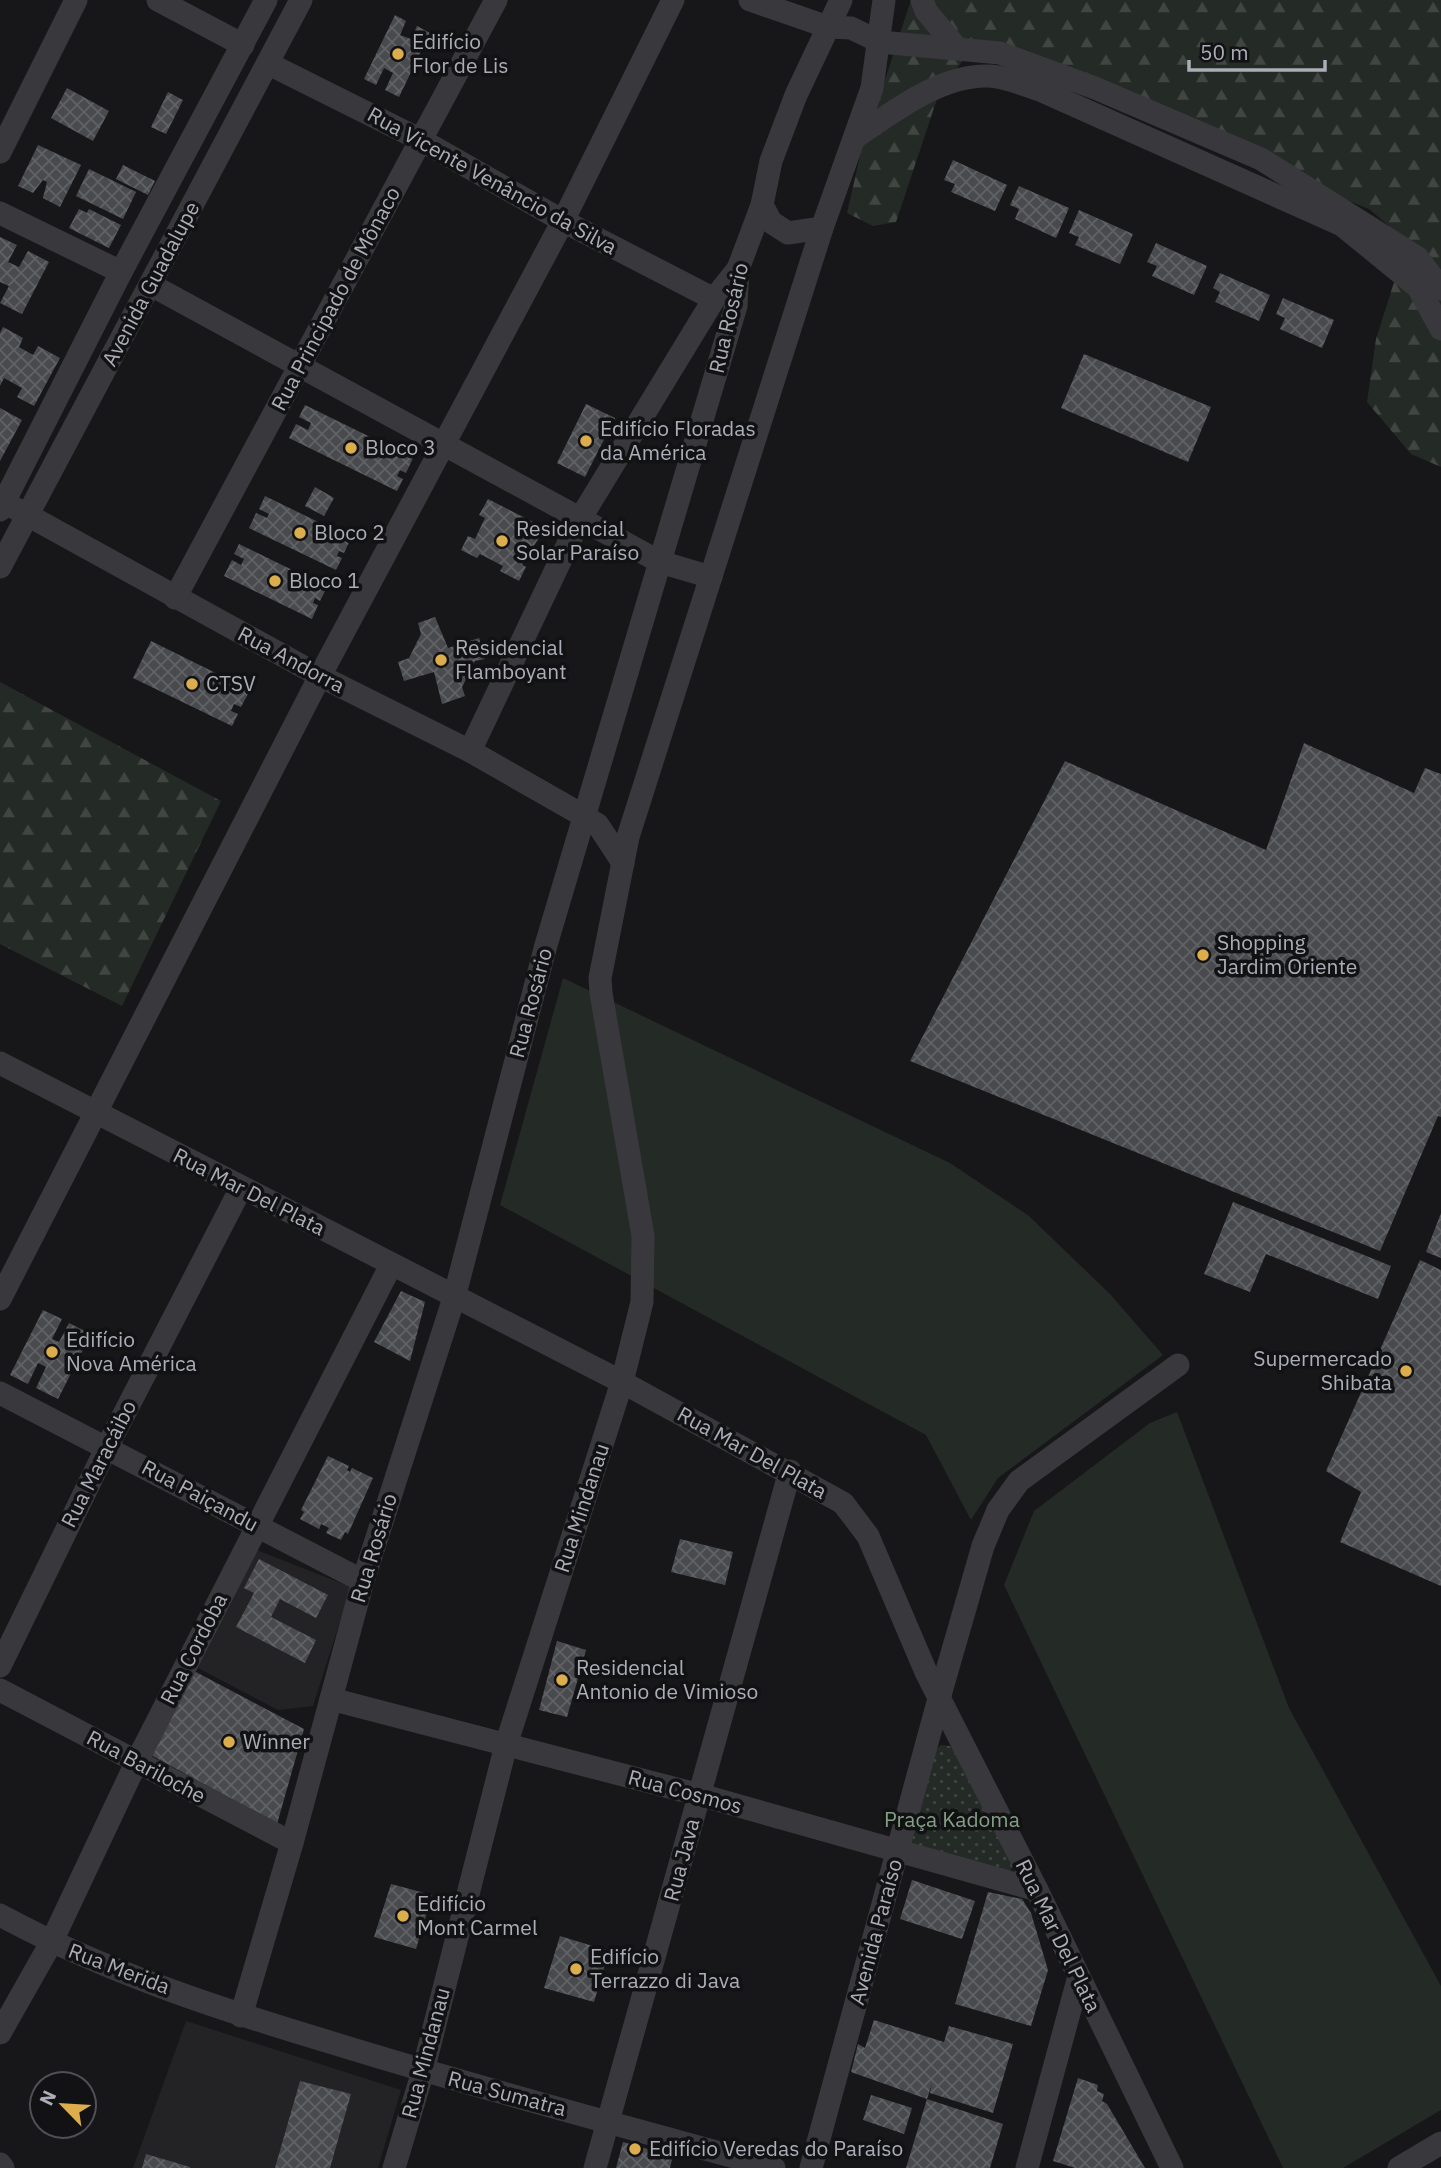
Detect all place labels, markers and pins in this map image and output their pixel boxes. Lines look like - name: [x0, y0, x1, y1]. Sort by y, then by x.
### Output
- place label: Edifício Flor de Lis: [412, 27, 509, 79]
- marker: Edifício Flor de Lis: [390, 46, 406, 62]
- place label: Edifício Floradas da América: [600, 414, 756, 466]
- place label: Bloco 3: [365, 433, 436, 461]
- marker: Edifício Floradas da América: [578, 433, 594, 449]
- marker: Bloco 3: [343, 440, 359, 456]
- place label: Residencial Solar Paraíso: [516, 514, 639, 566]
- place label: Bloco 2: [314, 518, 385, 546]
- marker: Bloco 2: [292, 525, 308, 541]
- marker: Residencial Solar Paraíso: [494, 533, 510, 549]
- place label: Bloco 1: [289, 566, 360, 594]
- marker: Bloco 1: [267, 573, 283, 589]
- place label: Residencial Flamboyant: [455, 633, 567, 685]
- marker: Residencial Flamboyant: [433, 652, 449, 668]
- place label: CTSV: [206, 669, 256, 697]
- marker: CTSV: [184, 676, 200, 692]
- place label: Shopping Jardim Oriente: [1217, 928, 1357, 980]
- marker: Shopping Jardim Oriente: [1195, 947, 1211, 963]
- place label: Edifício Nova América: [66, 1325, 197, 1377]
- marker: Edifício Nova América: [44, 1344, 60, 1360]
- place label: Supermercado Shibata: [1253, 1344, 1392, 1396]
- marker: Supermercado Shibata: [1398, 1363, 1414, 1379]
- place label: Residencial Antonio de Vimioso: [576, 1653, 758, 1705]
- marker: Residencial Antonio de Vimioso: [554, 1672, 570, 1688]
- place label: Winner: [243, 1727, 310, 1755]
- marker: Winner: [221, 1734, 237, 1750]
- place label: Edifício Mont Carmel: [417, 1889, 538, 1941]
- marker: Edifício Mont Carmel: [395, 1908, 411, 1924]
- place label: Edifício Terrazzo di Java: [590, 1942, 740, 1994]
- marker: Edifício Terrazzo di Java: [568, 1961, 584, 1977]
- place label: Edifício Veredas do Paraíso: [649, 2134, 903, 2162]
- marker: Edifício Veredas do Paraíso: [627, 2141, 643, 2157]

